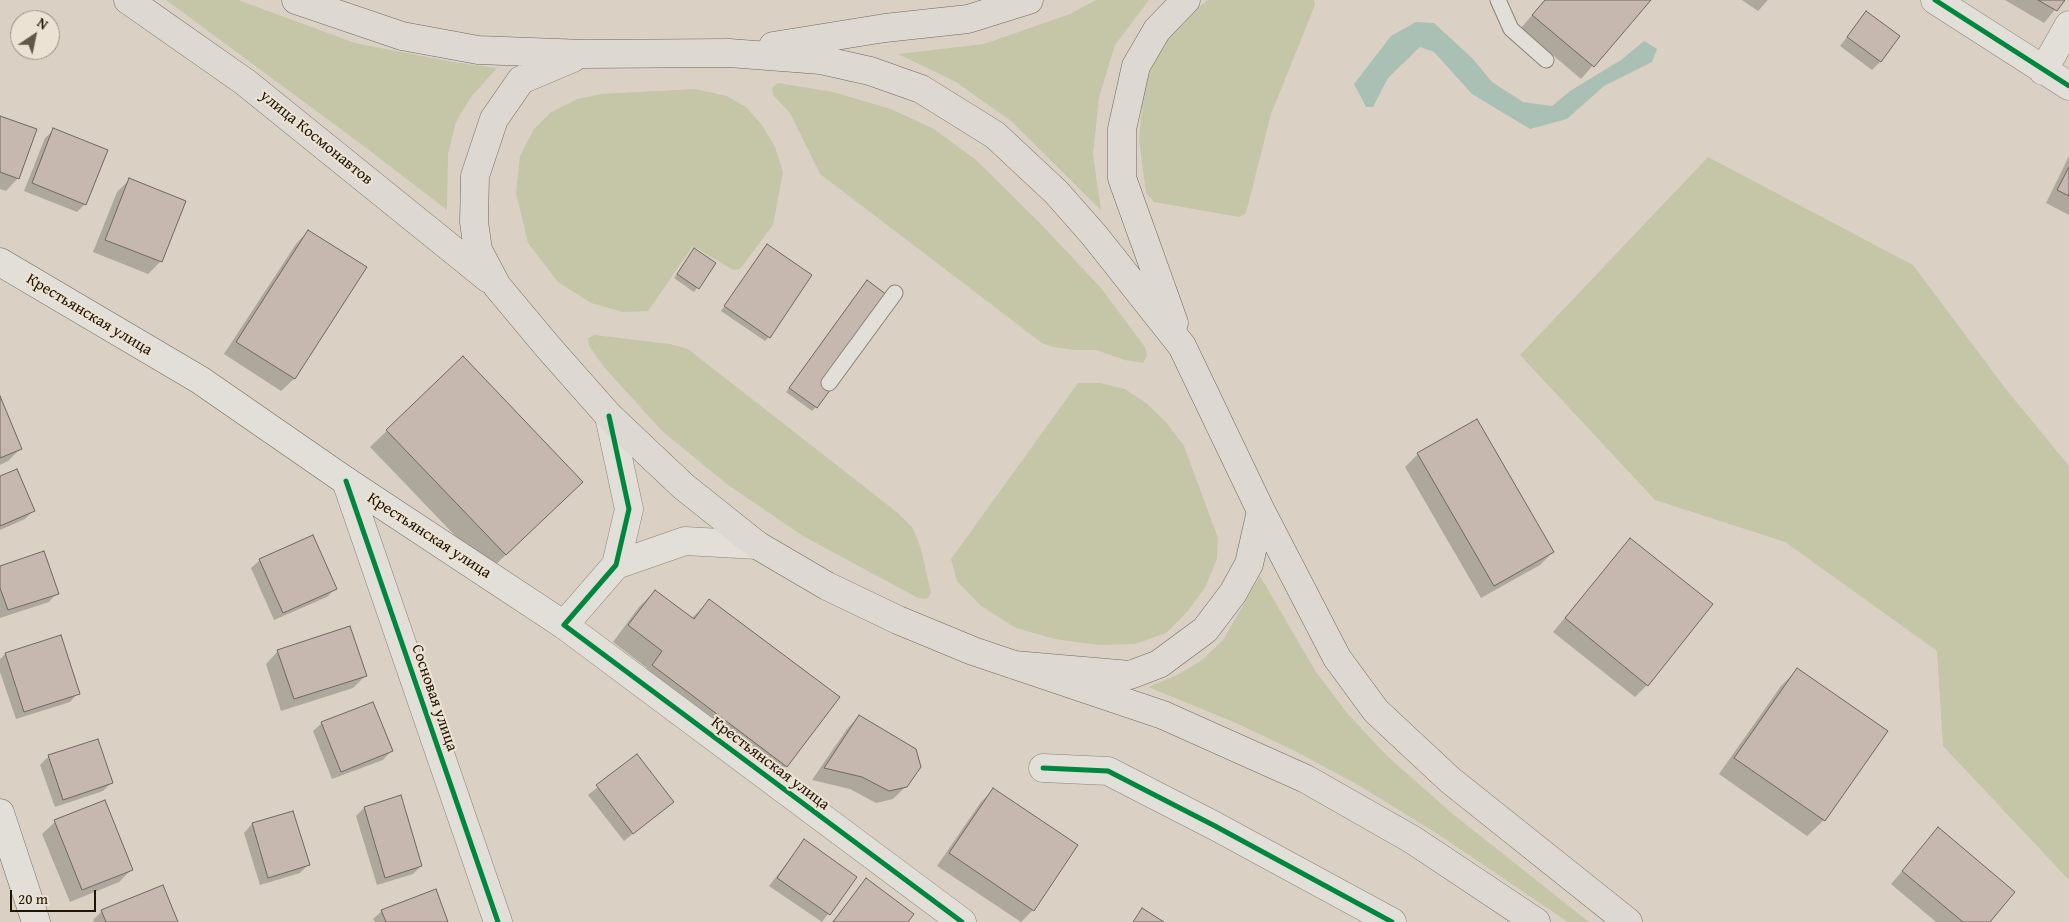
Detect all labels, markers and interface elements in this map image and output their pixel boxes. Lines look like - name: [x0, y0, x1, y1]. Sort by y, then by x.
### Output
- north arrow: [10, 10, 60, 60]
- text: N: [33, 12, 52, 34]
- street label: улица Космонавтов: [256, 87, 376, 189]
- street label: Крестьянская улица: [23, 270, 155, 360]
- street label: Крестьянская улица: [364, 489, 494, 583]
- street label: Сосновая улица: [407, 642, 461, 754]
- street label: Крестьянская улица: [707, 713, 833, 815]
- scale bar: [12, 880, 99, 912]
- text: 20 m: [18, 888, 48, 909]

